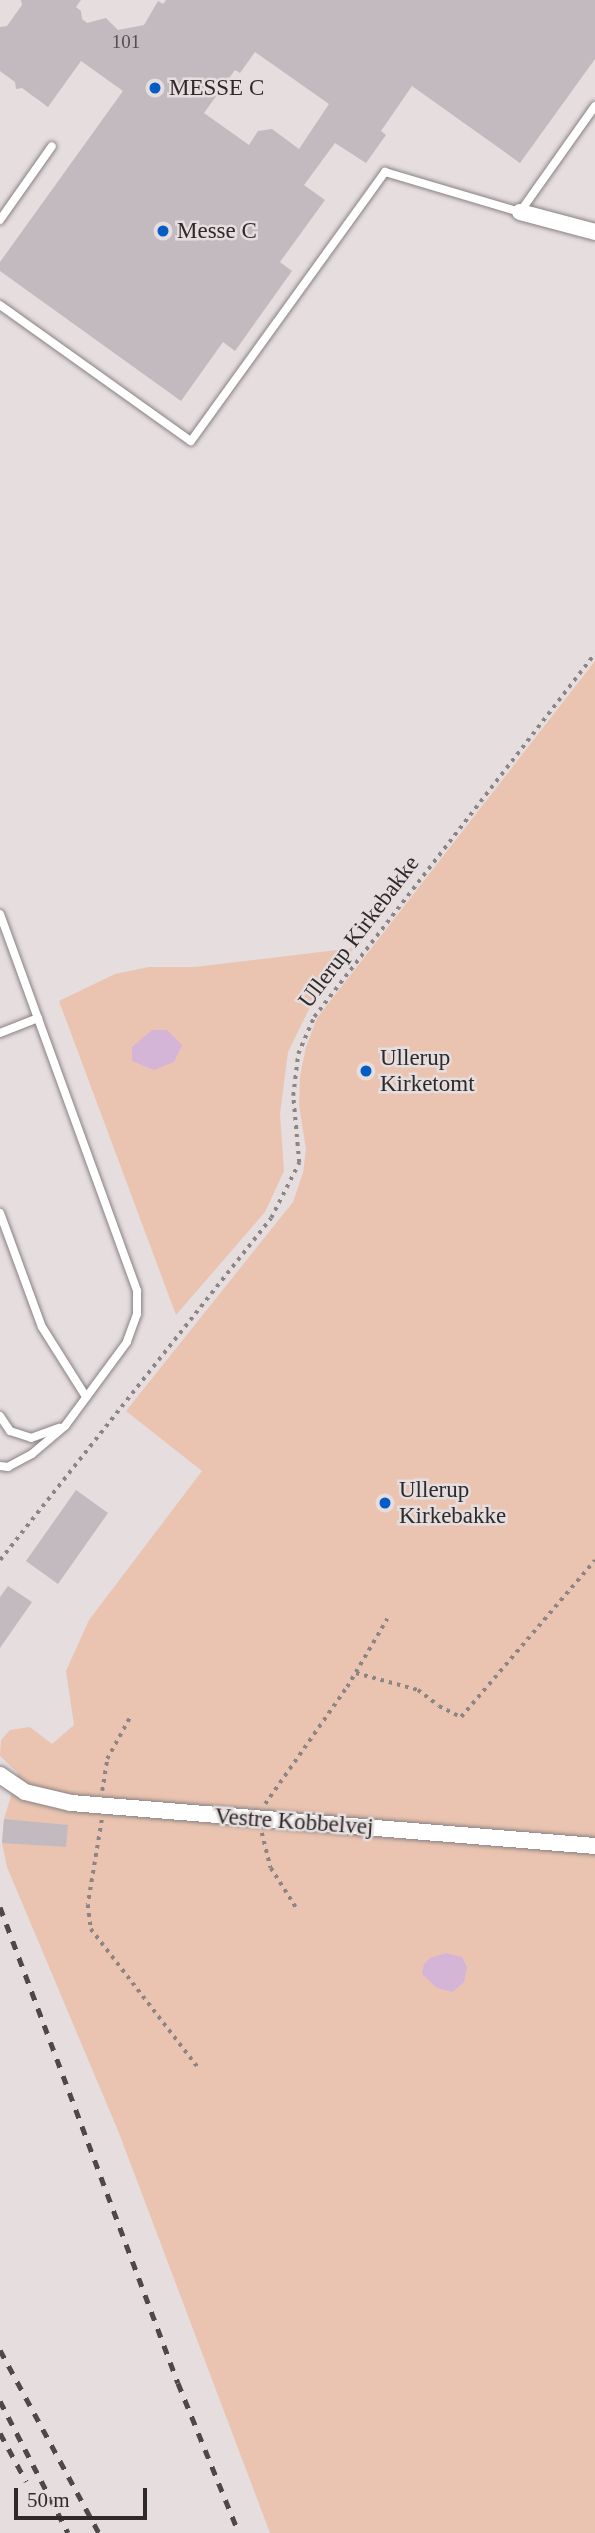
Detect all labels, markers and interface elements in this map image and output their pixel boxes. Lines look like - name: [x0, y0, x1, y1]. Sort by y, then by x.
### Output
- house number: 101: [112, 31, 140, 53]
- place label: MESSE C: [169, 74, 264, 102]
- marker: MESSE C: [147, 80, 163, 96]
- place label: Messe C: [177, 217, 257, 245]
- marker: Messe C: [155, 223, 171, 239]
- street label: Ullerup Kirkebakke: [293, 851, 425, 1013]
- place label: Ullerup Kirketomt: [380, 1044, 475, 1098]
- marker: Ullerup Kirketomt: [358, 1063, 374, 1079]
- place label: Ullerup Kirkebakke: [399, 1476, 506, 1530]
- marker: Ullerup Kirkebakke: [377, 1495, 393, 1511]
- street label: Vestre Kobbelvej: [214, 1803, 374, 1841]
- scale bar: [18, 2474, 150, 2518]
- text: 50 m: [27, 2488, 70, 2512]

